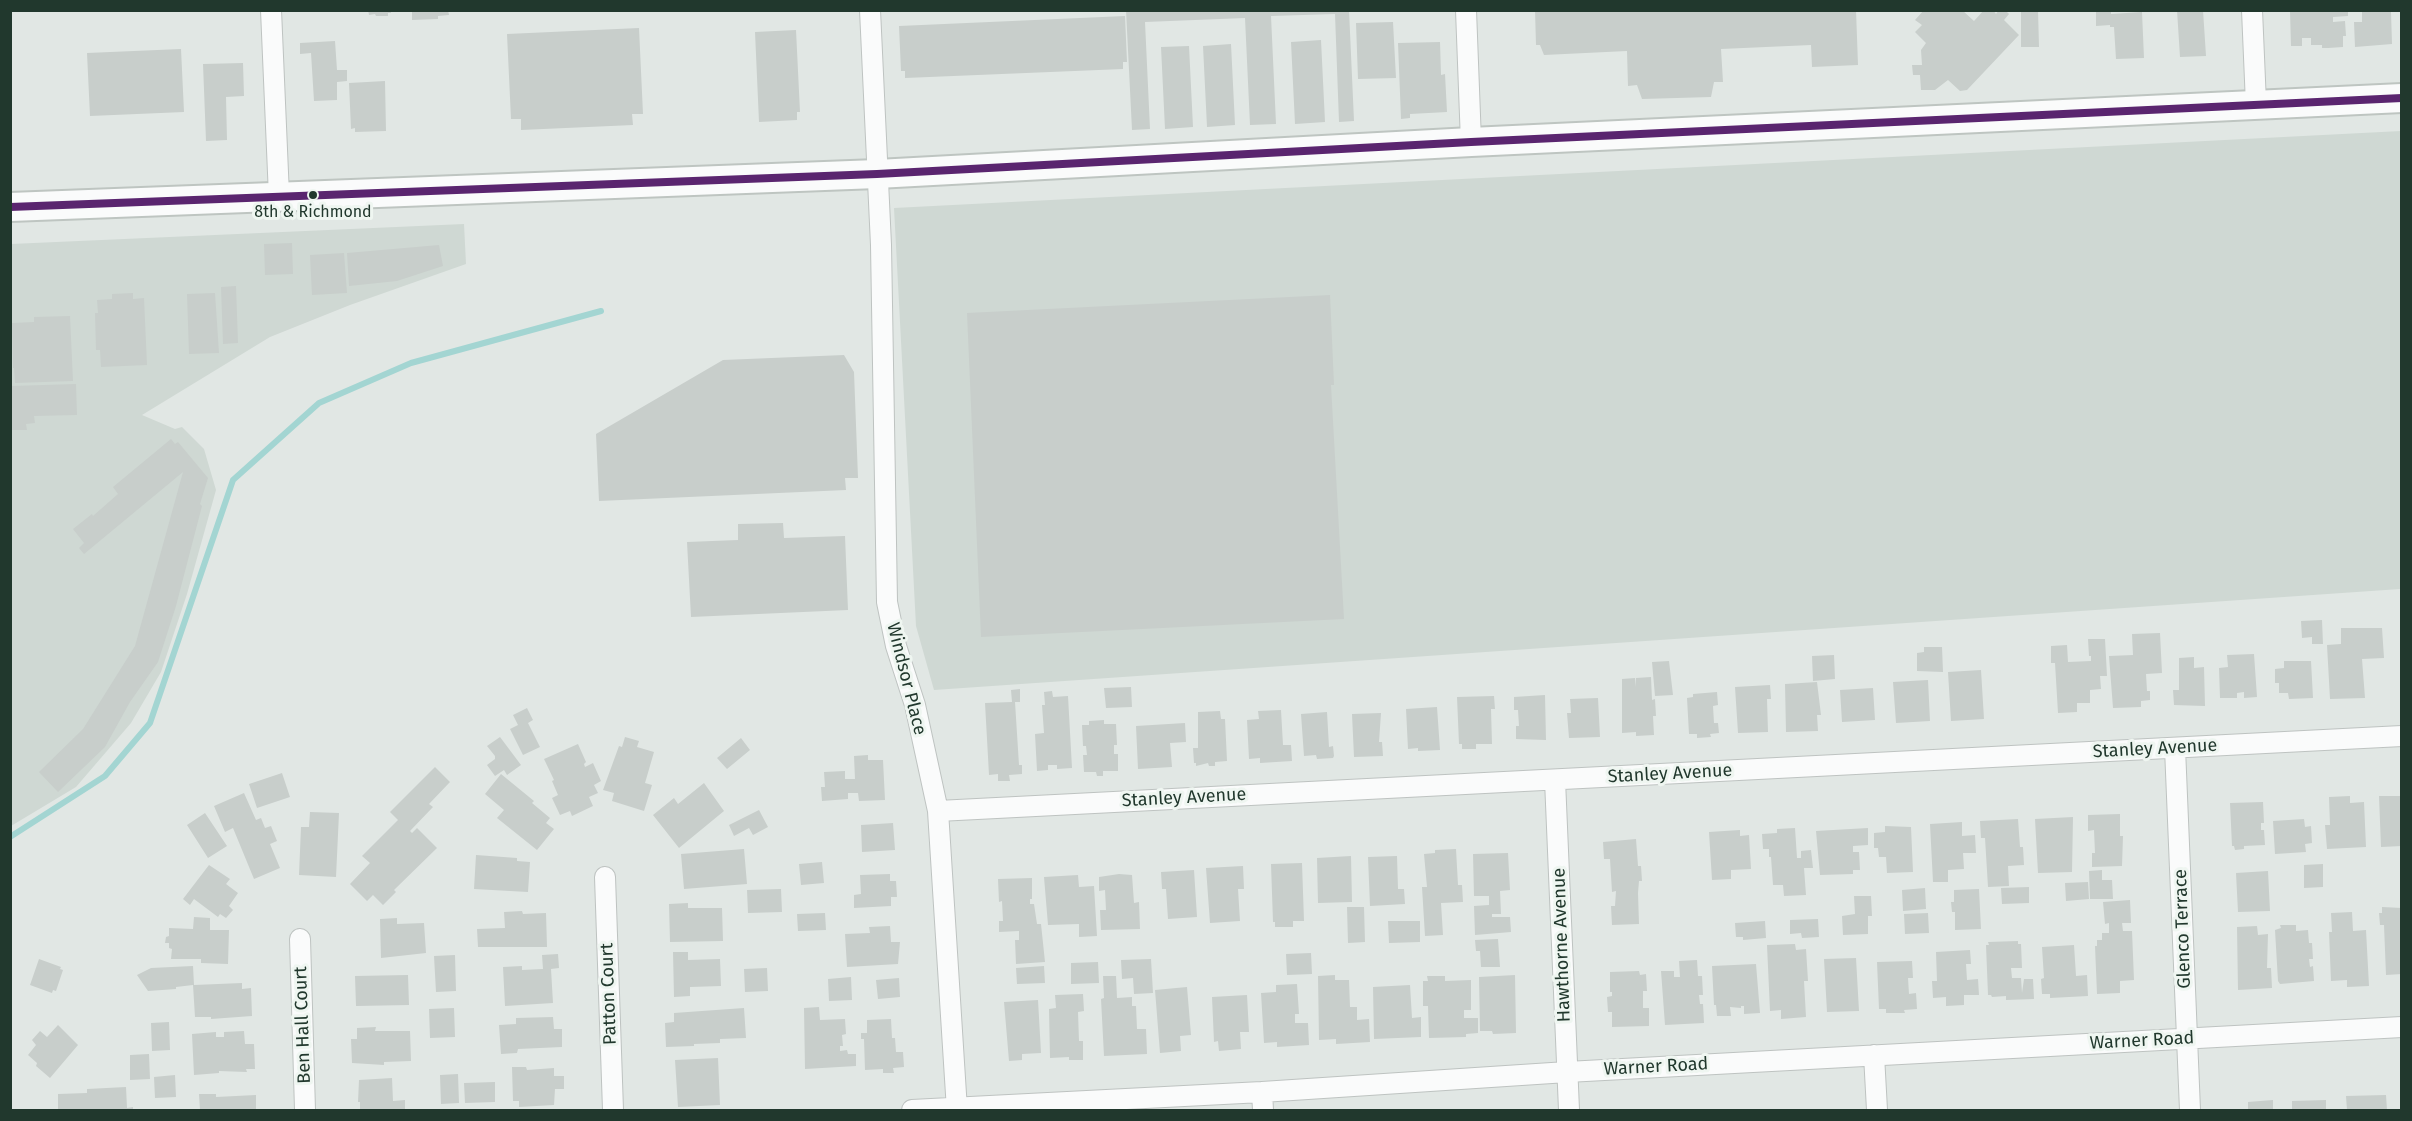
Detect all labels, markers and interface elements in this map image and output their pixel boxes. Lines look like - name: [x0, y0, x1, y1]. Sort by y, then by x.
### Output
- marker: 8th & Richmond: [307, 189, 319, 201]
- place label: 8th & Richmond: [254, 203, 372, 223]
- street label: Windsor Place: [882, 620, 930, 738]
- street label: Stanley Avenue: [2092, 735, 2218, 763]
- street label: Stanley Avenue: [1607, 760, 1733, 788]
- street label: Stanley Avenue: [1121, 784, 1247, 812]
- street label: Hawthorne Avenue: [1549, 868, 1575, 1022]
- street label: Glenco Terrace: [2170, 869, 2196, 989]
- street label: Patton Court: [596, 943, 622, 1045]
- street label: Ben Hall Court: [290, 966, 316, 1084]
- street label: Warner Road: [2089, 1027, 2195, 1055]
- street label: Warner Road: [1603, 1053, 1709, 1081]

